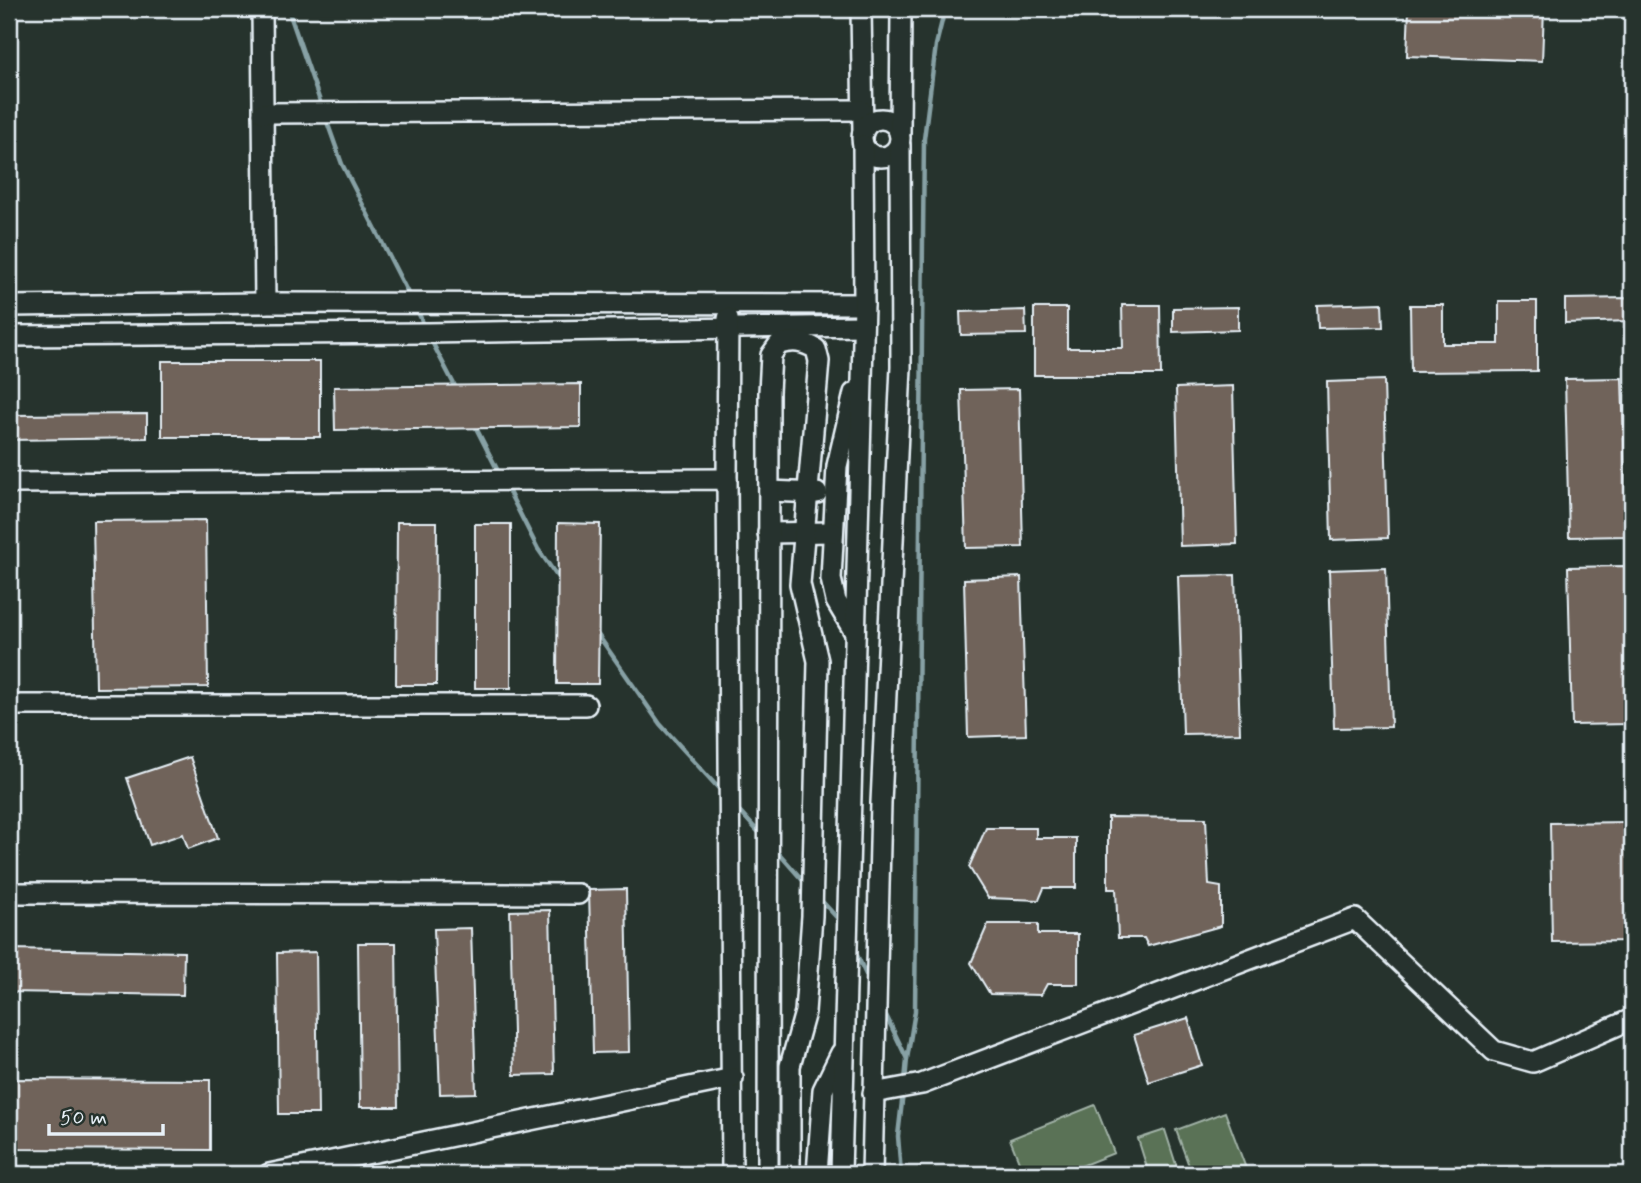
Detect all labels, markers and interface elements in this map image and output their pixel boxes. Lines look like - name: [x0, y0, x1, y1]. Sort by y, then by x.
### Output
- scale bar: [49, 1092, 163, 1136]
- text: 50 m: [60, 1104, 107, 1132]

